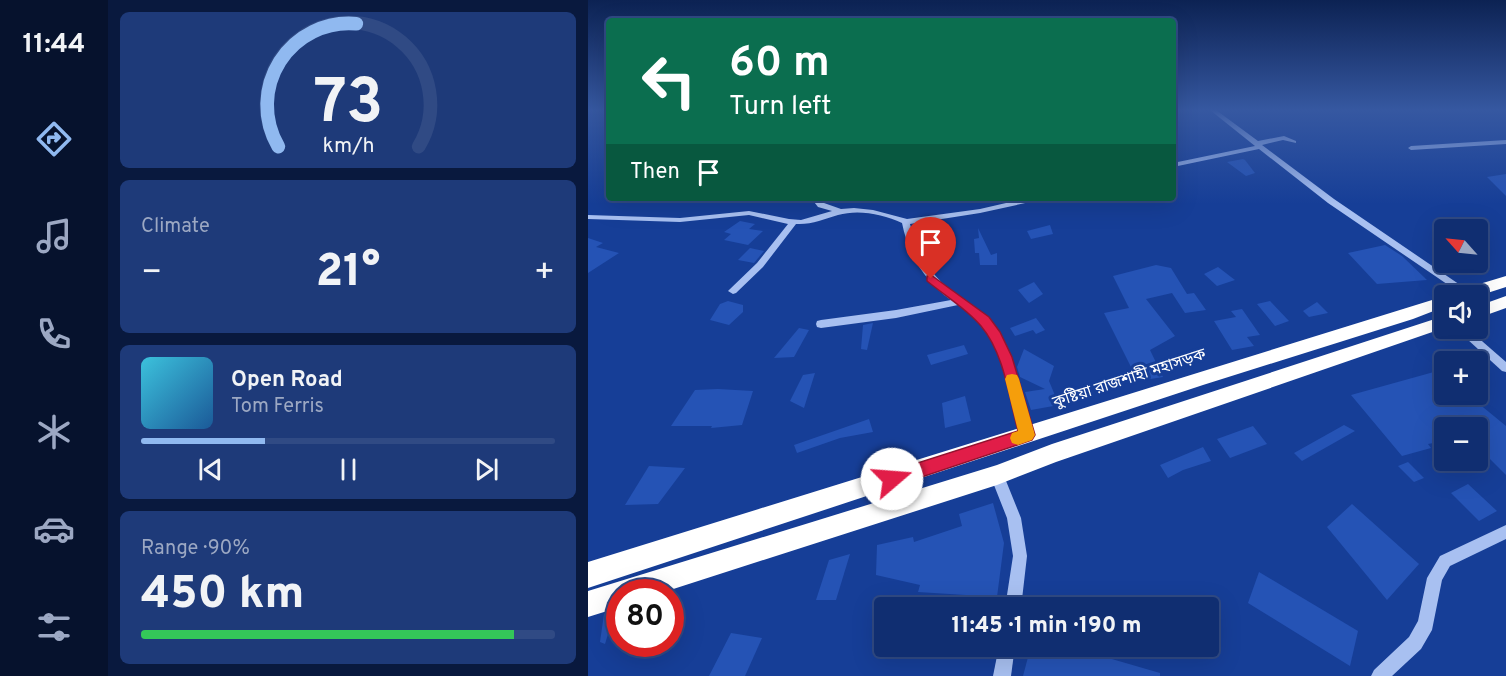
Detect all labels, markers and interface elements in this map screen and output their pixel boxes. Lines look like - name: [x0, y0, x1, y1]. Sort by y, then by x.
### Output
- text: 11:44: [23, 28, 85, 62]
- text: 60 m: [729, 38, 830, 91]
- icon: left: [630, 42, 708, 120]
- text: 73: [313, 66, 383, 145]
- text: Turn left: [729, 90, 831, 124]
- icon: directions: [33, 118, 75, 160]
- text: km/h: [322, 133, 374, 160]
- icon: arrive: [692, 156, 725, 189]
- text: Then: [630, 159, 680, 186]
- text: Climate: [141, 214, 210, 240]
- icon: music: [33, 215, 75, 257]
- pin: [905, 217, 956, 279]
- north arrow: [1434, 219, 1488, 273]
- map controls: [1434, 219, 1488, 471]
- icon: arrive: [914, 226, 947, 259]
- text: 21°: [316, 245, 380, 302]
- text: −: [141, 253, 162, 295]
- text: +: [534, 253, 555, 295]
- button: sound: [1434, 285, 1488, 339]
- icon: phone: [33, 313, 75, 355]
- street label: কুষ্টিয়া রাজশাহী মহাসড়ক: [1049, 343, 1210, 413]
- button: +: [1434, 351, 1488, 405]
- text: Open Road: [231, 367, 343, 394]
- text: Tom Ferris: [231, 394, 324, 420]
- icon: climate: [33, 411, 75, 453]
- button: −: [1434, 417, 1488, 471]
- position arrow: [860, 447, 924, 511]
- icon: previous: [194, 453, 227, 486]
- icon: pause: [332, 453, 365, 486]
- icon: next: [470, 453, 503, 486]
- icon: car: [33, 508, 75, 550]
- text: Range · 90%: [141, 536, 250, 562]
- text: 450 km: [141, 567, 304, 624]
- speed limit sign: 80: [606, 579, 684, 657]
- icon: filters: [33, 606, 75, 648]
- text: 11:45 · 1 min · 190 m: [952, 613, 1141, 640]

